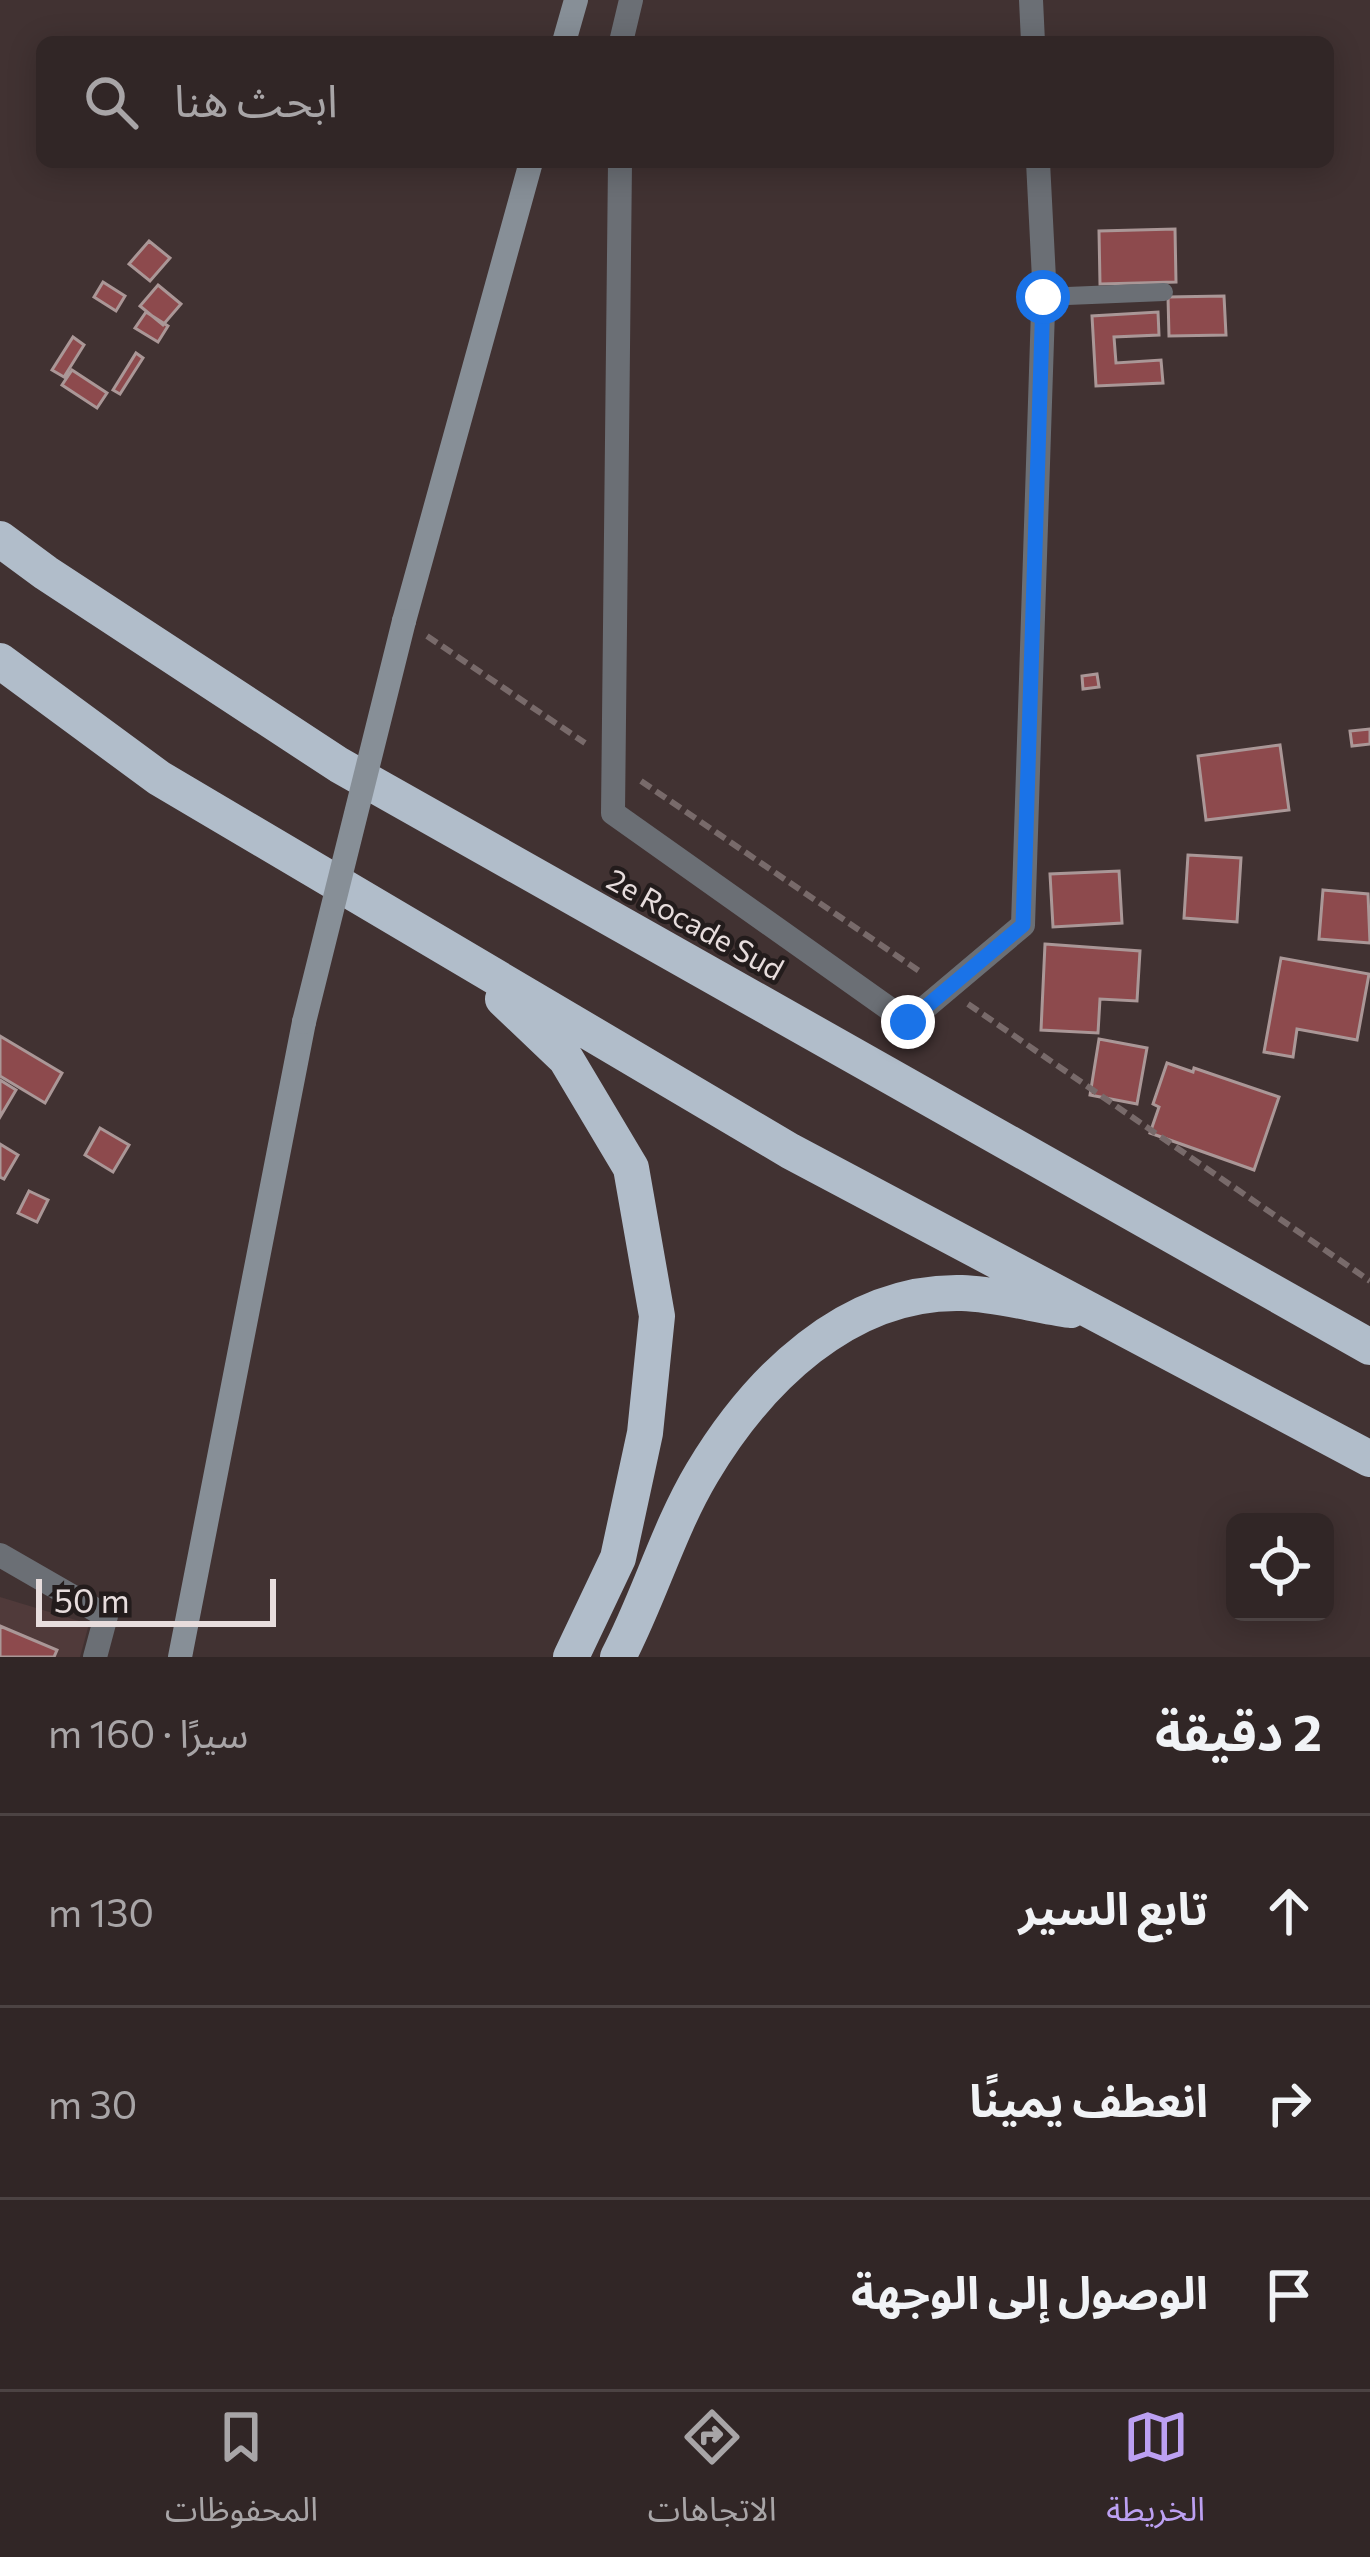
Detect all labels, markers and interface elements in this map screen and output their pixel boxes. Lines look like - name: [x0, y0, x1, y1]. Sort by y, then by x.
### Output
- search box: [36, 36, 1334, 168]
- icon: search: [78, 69, 144, 135]
- text: ابحث هنا: [174, 71, 338, 126]
- route start: [1016, 270, 1070, 324]
- street label: 2e Rocade Sud: [601, 859, 791, 987]
- route end: [881, 995, 935, 1049]
- map controls: [1226, 1513, 1334, 1621]
- button: locate: [1226, 1513, 1334, 1621]
- scale bar: [36, 1573, 276, 1626]
- text: 50 m: [54, 1579, 130, 1620]
- text: 2 دقيقة: [1155, 1699, 1322, 1762]
- text: سيرًا · 160 m: [48, 1708, 248, 1756]
- icon: ahead: [1256, 1878, 1322, 1944]
- text: تابع السير: [1019, 1879, 1208, 1934]
- text: 130 m: [48, 1887, 154, 1935]
- icon: right: [1256, 2070, 1322, 2136]
- text: انعطف يمينًا: [969, 2071, 1208, 2126]
- text: 30 m: [48, 2079, 137, 2127]
- icon: arrive: [1256, 2262, 1322, 2328]
- text: الوصول إلى الوجهة: [851, 2263, 1208, 2318]
- tab: المحفوظات: [165, 2404, 318, 2545]
- tab: الاتجاهات: [648, 2404, 777, 2545]
- tab: الخريطة: [1106, 2404, 1205, 2545]

